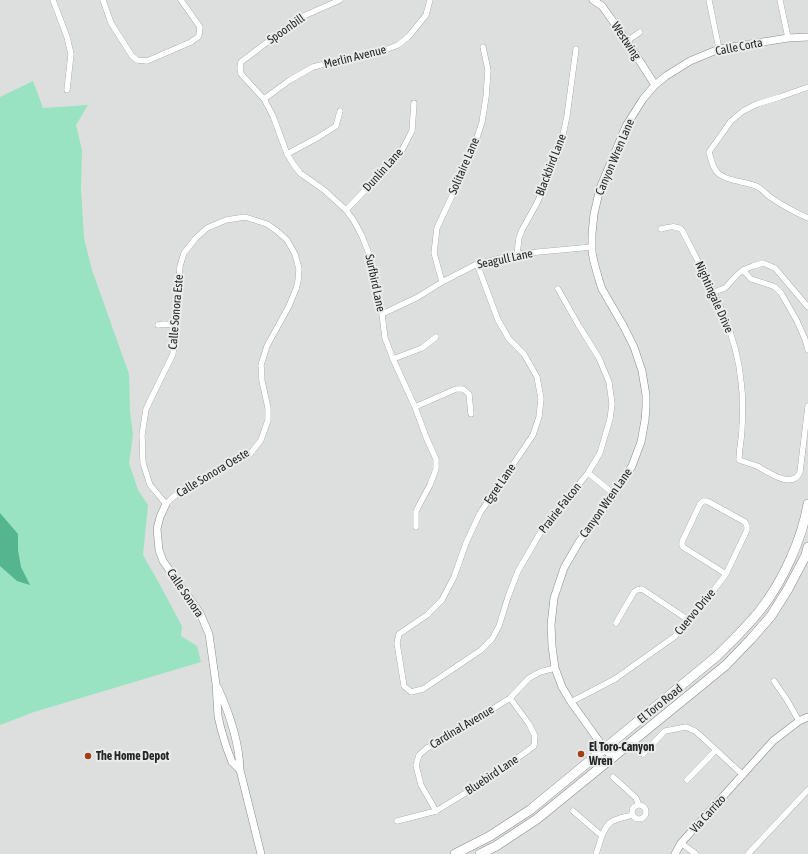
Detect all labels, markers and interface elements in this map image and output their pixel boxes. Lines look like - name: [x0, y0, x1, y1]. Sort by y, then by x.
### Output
- street label: Spoonbill: [264, 11, 308, 47]
- street label: Westwing: [608, 19, 644, 63]
- street label: Calle Corta: [714, 35, 764, 59]
- street label: Merlin Avenue: [322, 42, 388, 72]
- street label: Canyon Wren Lane: [592, 117, 638, 197]
- street label: Blackbird Lane: [533, 132, 569, 198]
- street label: Solitaire Lane: [446, 135, 482, 197]
- street label: Dunlin Lane: [360, 145, 406, 195]
- street label: Seagull Lane: [476, 246, 534, 272]
- street label: Surfbird Lane: [362, 253, 388, 313]
- street label: Nightingale Drive: [692, 259, 736, 335]
- street label: Calle Sonora Este: [166, 274, 186, 350]
- street label: Calle Sonora Oeste: [174, 446, 252, 500]
- street label: Egret Lane: [481, 461, 519, 507]
- street label: Canyon Wren Lane: [577, 466, 635, 540]
- street label: Prairie Falcon: [536, 480, 584, 536]
- street label: Calle Sonora: [164, 566, 206, 620]
- street label: Cuervo Drive: [672, 586, 718, 638]
- street label: El Toro Road: [635, 681, 685, 727]
- street label: Cardinal Avenue: [427, 702, 497, 752]
- place label: El Toro-Canyon Wren: [589, 740, 654, 768]
- place label: The Home Depot: [96, 749, 169, 763]
- marker: El Toro-Canyon Wren: [576, 749, 586, 759]
- marker: The Home Depot: [83, 751, 93, 761]
- street label: Bluebird Lane: [463, 752, 521, 798]
- street label: Via Carrizo: [687, 792, 729, 836]

